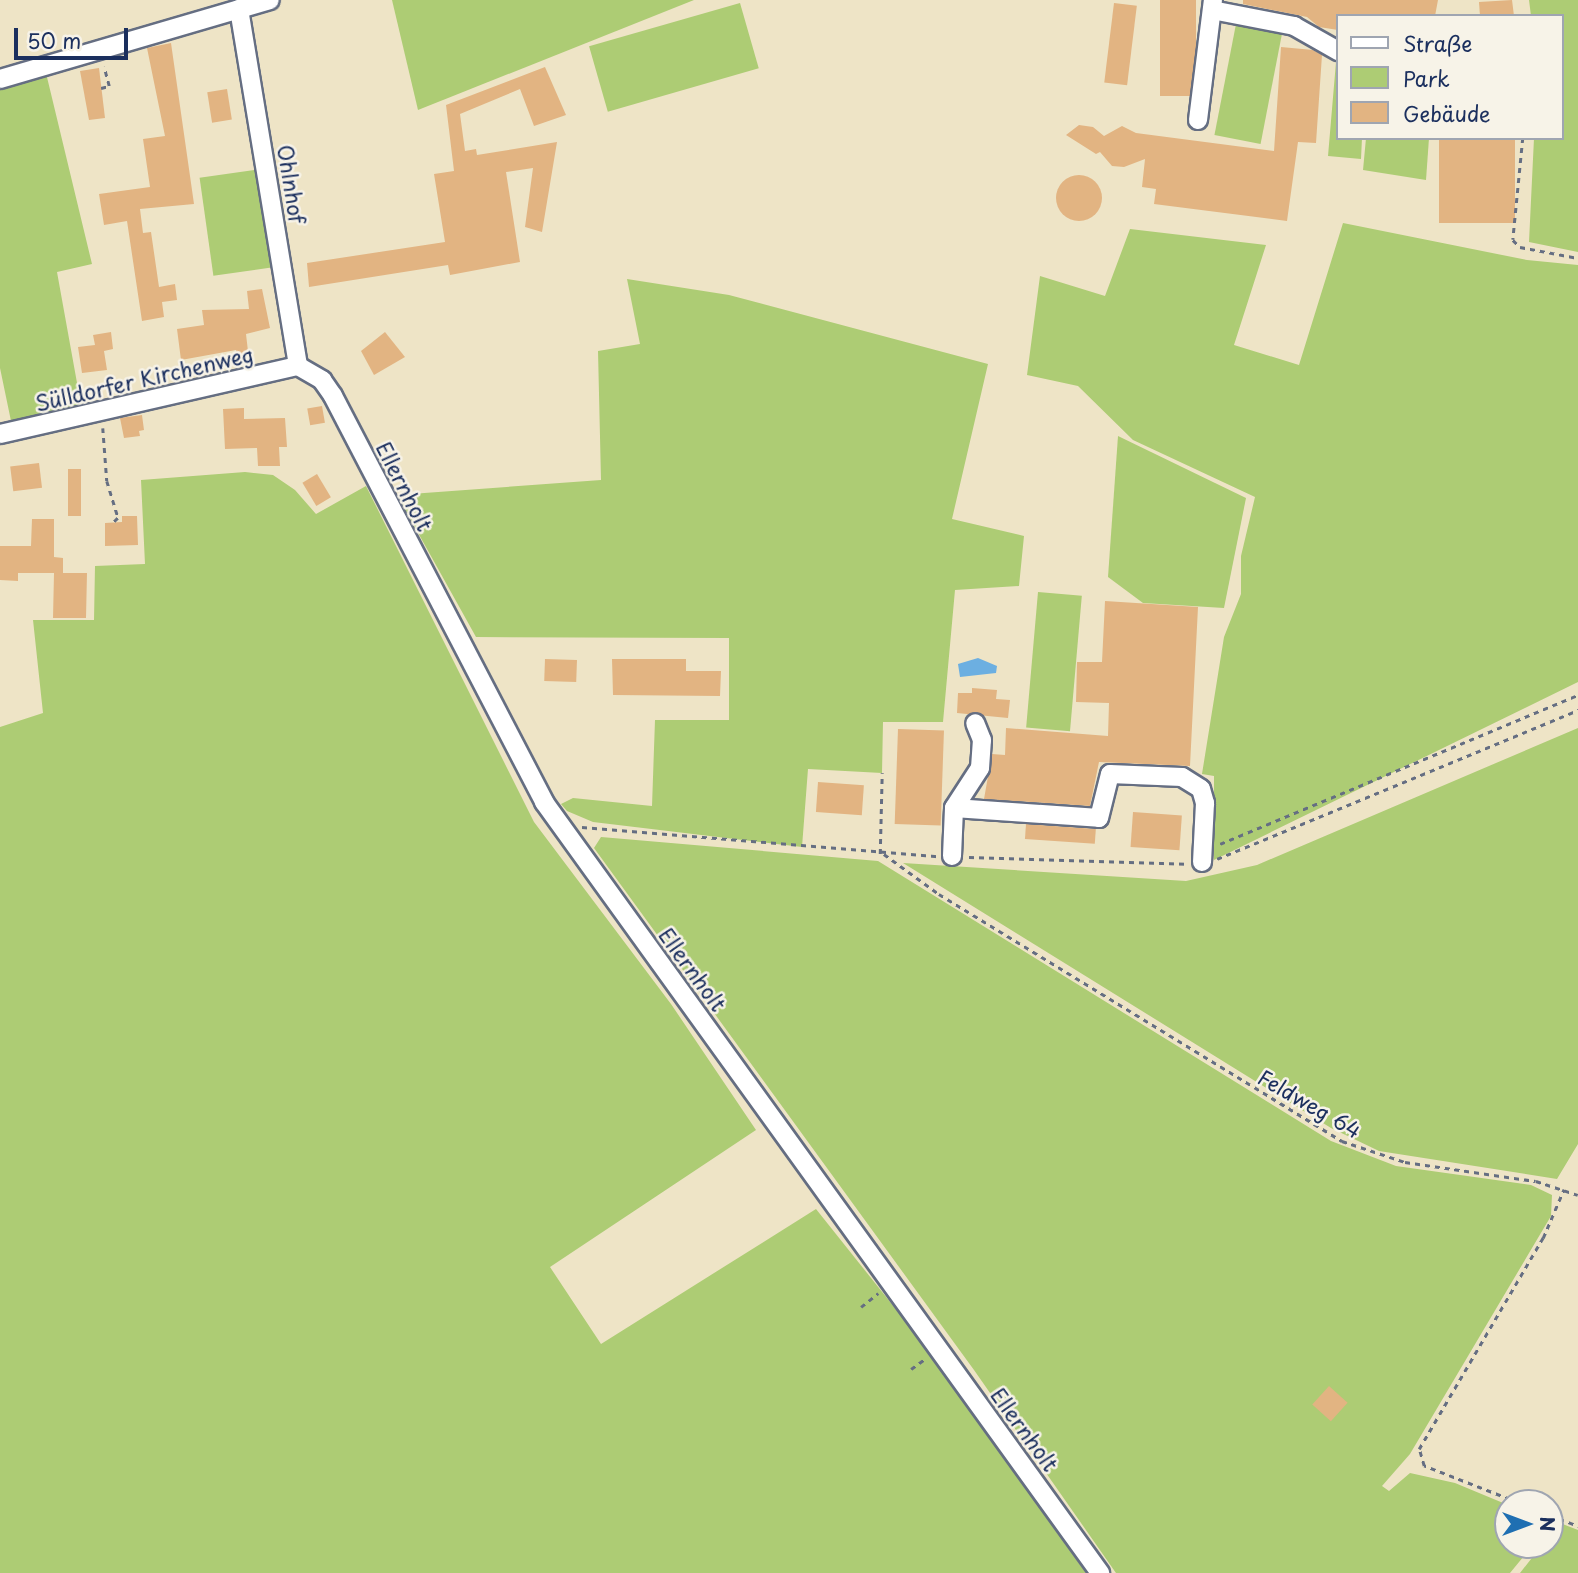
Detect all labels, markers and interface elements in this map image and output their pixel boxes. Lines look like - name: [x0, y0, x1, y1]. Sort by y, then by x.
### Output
- scale bar: [18, 14, 131, 58]
- legend: [1336, 14, 1564, 140]
- text: 50 m: [27, 24, 81, 56]
- text: Straße: [1403, 27, 1472, 59]
- text: Park: [1403, 62, 1450, 94]
- text: Gebäude: [1403, 97, 1490, 129]
- street label: Ohlnhof: [273, 143, 311, 225]
- street label: Sülldorfer Kirchenweg: [32, 341, 256, 415]
- street label: Ellernholt: [372, 437, 438, 535]
- street label: Ellernholt: [654, 922, 732, 1016]
- street label: Feldweg 64: [1254, 1064, 1366, 1142]
- street label: Ellernholt: [986, 1382, 1064, 1476]
- north arrow: [1494, 1489, 1564, 1559]
- text: N: [1534, 1516, 1562, 1532]

